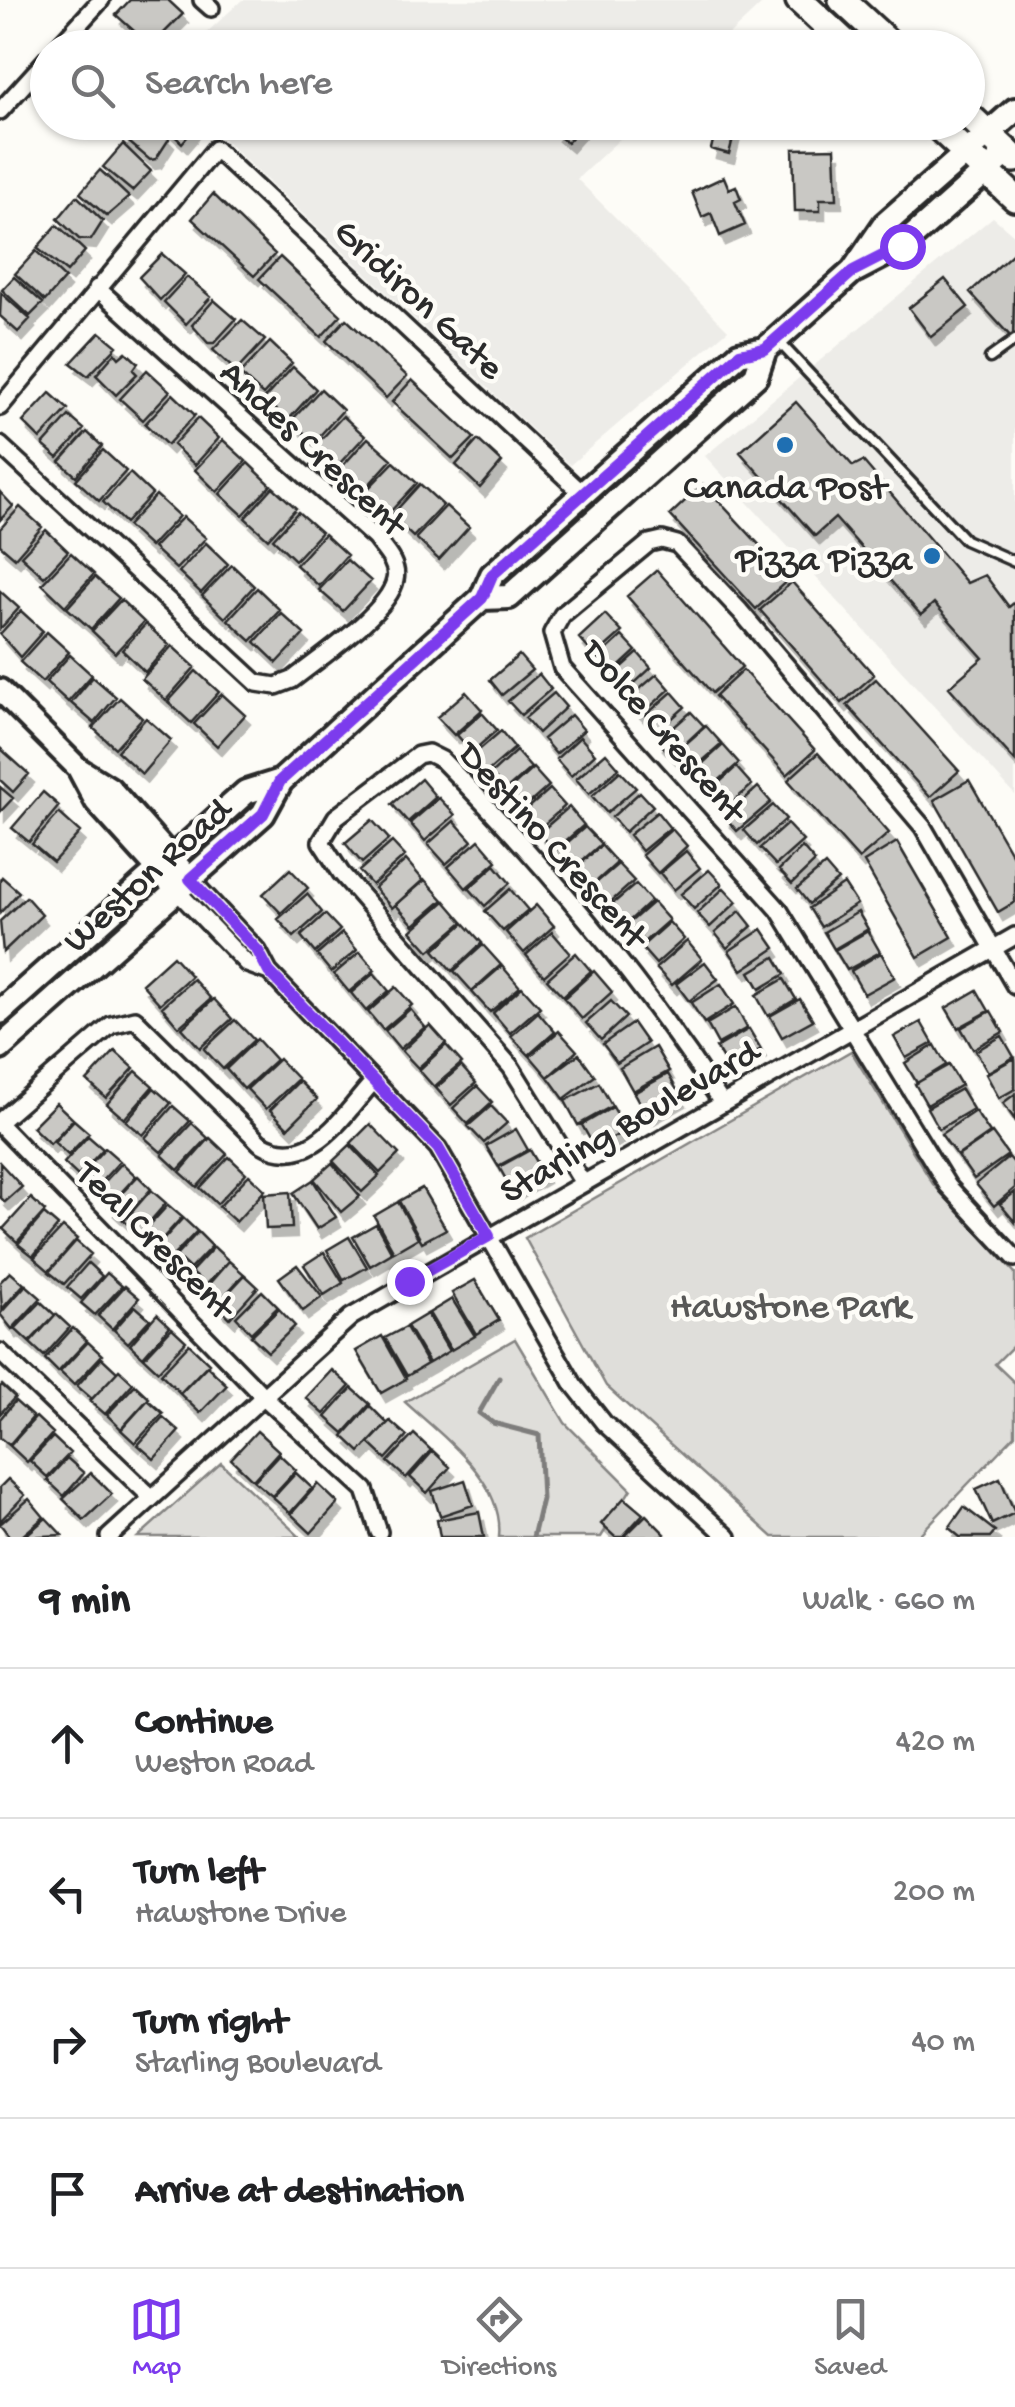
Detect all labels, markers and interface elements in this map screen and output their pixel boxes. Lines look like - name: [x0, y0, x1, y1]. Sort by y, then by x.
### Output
- search box: [30, 30, 985, 140]
- icon: search: [65, 58, 120, 113]
- text: Search here: [145, 63, 332, 107]
- street label: Gridiron Gate: [323, 211, 511, 392]
- route start: [880, 224, 926, 270]
- street label: Andes Crescent: [208, 353, 416, 550]
- marker: Canada Post: [774, 434, 796, 456]
- place label: Canada Post: [683, 468, 890, 512]
- place label: Pizza Pizza: [734, 540, 914, 584]
- marker: Pizza Pizza: [921, 545, 943, 567]
- street label: Dolce Crescent: [568, 630, 755, 836]
- street label: Destino Crescent: [444, 732, 657, 962]
- street label: Weston Road: [56, 789, 244, 964]
- street label: Starling Boulevard: [494, 1031, 771, 1216]
- street label: Teal Crescent: [63, 1152, 244, 1333]
- route end: [387, 1259, 433, 1305]
- park label: Hawstone Park: [670, 1287, 913, 1331]
- text: 9 min: [40, 1578, 130, 1627]
- text: Walk · 660 m: [803, 1583, 975, 1621]
- text: Continue: [135, 1702, 273, 1746]
- icon: ahead: [40, 1716, 95, 1771]
- text: 420 m: [896, 1724, 975, 1762]
- text: Weston Road: [135, 1746, 313, 1784]
- text: Turn left: [135, 1852, 263, 1896]
- icon: left: [40, 1866, 95, 1921]
- text: 200 m: [893, 1874, 975, 1912]
- text: Hawstone Drive: [135, 1896, 346, 1934]
- text: Turn right: [135, 2002, 287, 2046]
- icon: right: [40, 2016, 95, 2071]
- text: 40 m: [911, 2024, 975, 2062]
- text: Starling Boulevard: [135, 2046, 380, 2084]
- icon: arrive: [40, 2166, 95, 2221]
- text: Arrive at destination: [135, 2171, 464, 2215]
- tab: Map: [129, 2292, 184, 2385]
- tab: Directions: [442, 2292, 556, 2385]
- tab: Saved: [814, 2292, 886, 2385]

